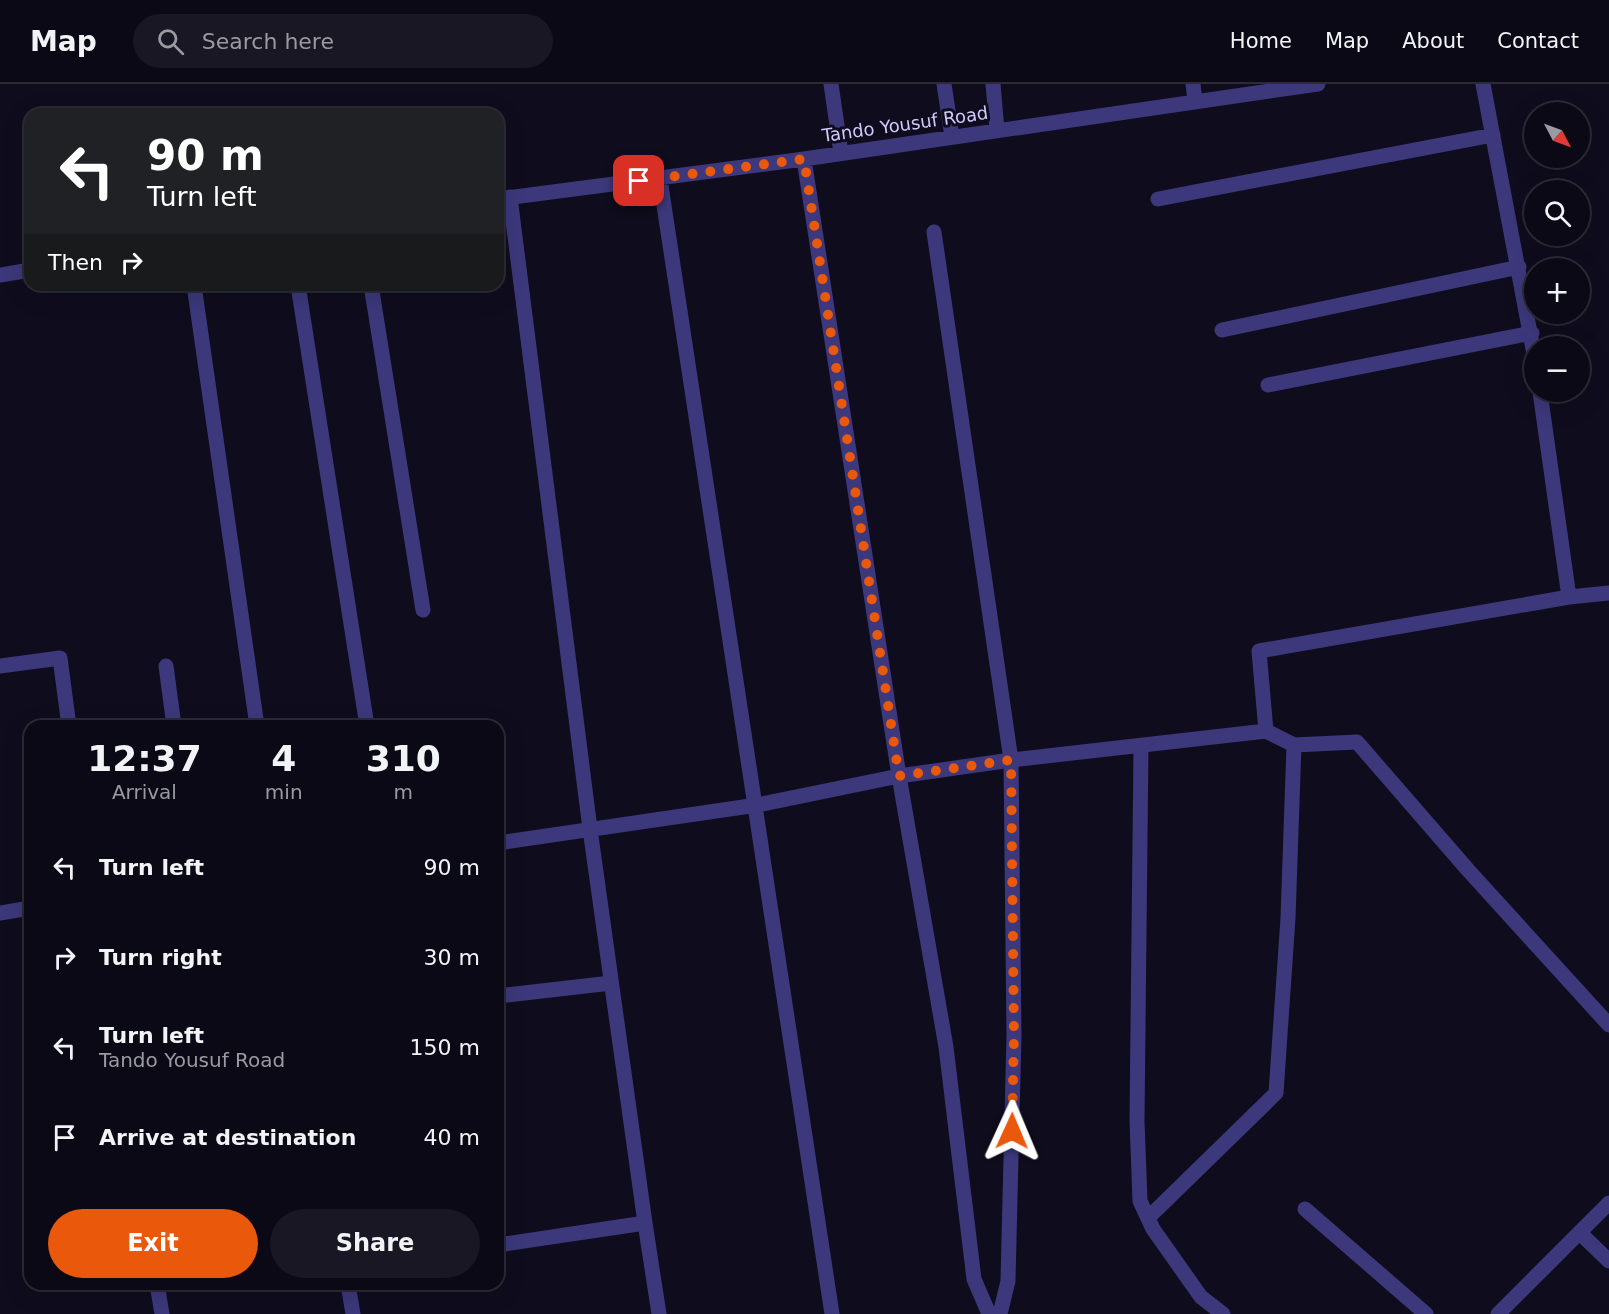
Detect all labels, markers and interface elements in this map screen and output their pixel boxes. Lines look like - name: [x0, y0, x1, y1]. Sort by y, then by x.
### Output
- search box: [133, 14, 553, 68]
- text: Map: [30, 25, 97, 58]
- icon: search: [154, 25, 187, 58]
- text: Search here: [202, 29, 334, 54]
- text: Home: [1230, 29, 1292, 53]
- text: Map: [1325, 29, 1369, 53]
- text: About: [1402, 29, 1464, 53]
- text: Contact: [1497, 29, 1579, 53]
- street label: Tando Yousuf Road: [820, 102, 989, 146]
- north arrow: [1524, 102, 1590, 168]
- map controls: [1524, 102, 1590, 402]
- text: 90 m: [147, 131, 264, 180]
- icon: left: [48, 132, 126, 210]
- pin: [613, 155, 664, 206]
- icon: arrive: [622, 164, 655, 197]
- button: search: [1524, 180, 1590, 246]
- text: Turn left: [147, 181, 257, 212]
- icon: right: [115, 246, 148, 279]
- text: Then: [48, 250, 103, 275]
- button: +: [1524, 258, 1590, 324]
- button: −: [1524, 336, 1590, 402]
- text: 12:37: [87, 738, 202, 779]
- text: 4: [271, 738, 296, 779]
- text: 310: [366, 738, 441, 779]
- text: Arrival: [112, 780, 177, 804]
- text: min: [265, 780, 303, 804]
- text: m: [394, 780, 413, 804]
- icon: left: [48, 851, 81, 884]
- text: Turn left: [99, 855, 204, 880]
- text: 90 m: [424, 855, 480, 880]
- icon: right: [48, 941, 81, 974]
- text: Turn right: [99, 945, 222, 970]
- text: 30 m: [424, 945, 480, 970]
- text: Turn left: [99, 1023, 204, 1048]
- icon: left: [48, 1031, 81, 1064]
- text: 150 m: [410, 1035, 480, 1060]
- text: Tando Yousuf Road: [99, 1048, 285, 1072]
- position arrow: [980, 1099, 1044, 1163]
- icon: arrive: [48, 1121, 81, 1154]
- text: Arrive at destination: [99, 1125, 356, 1150]
- text: 40 m: [424, 1125, 480, 1150]
- button: Exit: [48, 1209, 258, 1278]
- button: Share: [270, 1209, 480, 1278]

